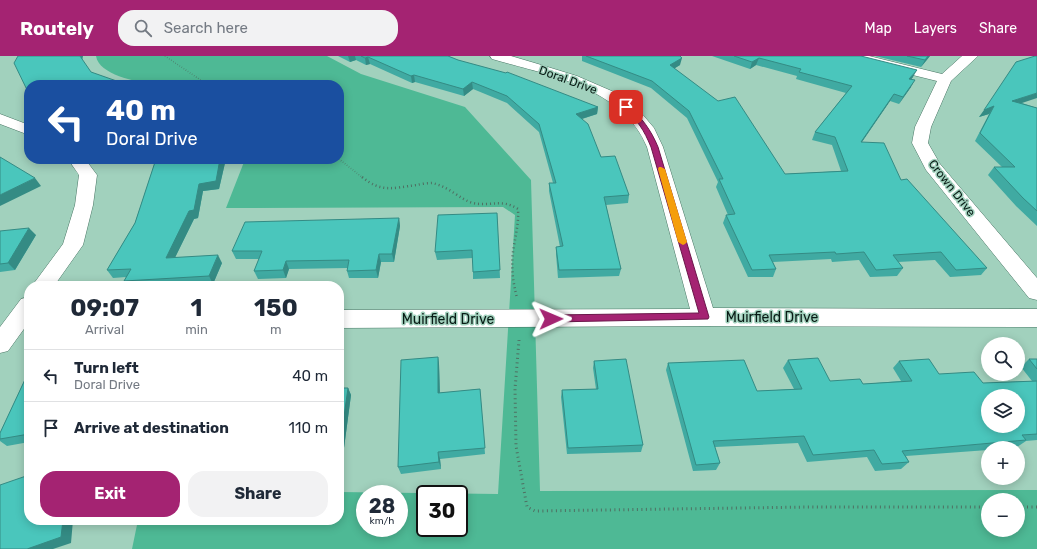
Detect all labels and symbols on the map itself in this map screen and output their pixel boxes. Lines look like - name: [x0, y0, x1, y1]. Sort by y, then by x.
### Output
- street label: Doral Drive: [537, 63, 599, 97]
- pin: [609, 90, 643, 124]
- street label: Crown Drive: [926, 157, 979, 219]
- position arrow: [530, 298, 572, 340]
- street label: Muirfield Drive: [726, 309, 818, 326]
- street label: Muirfield Drive: [402, 311, 494, 328]
- speed limit sign: 30: [416, 485, 468, 537]

